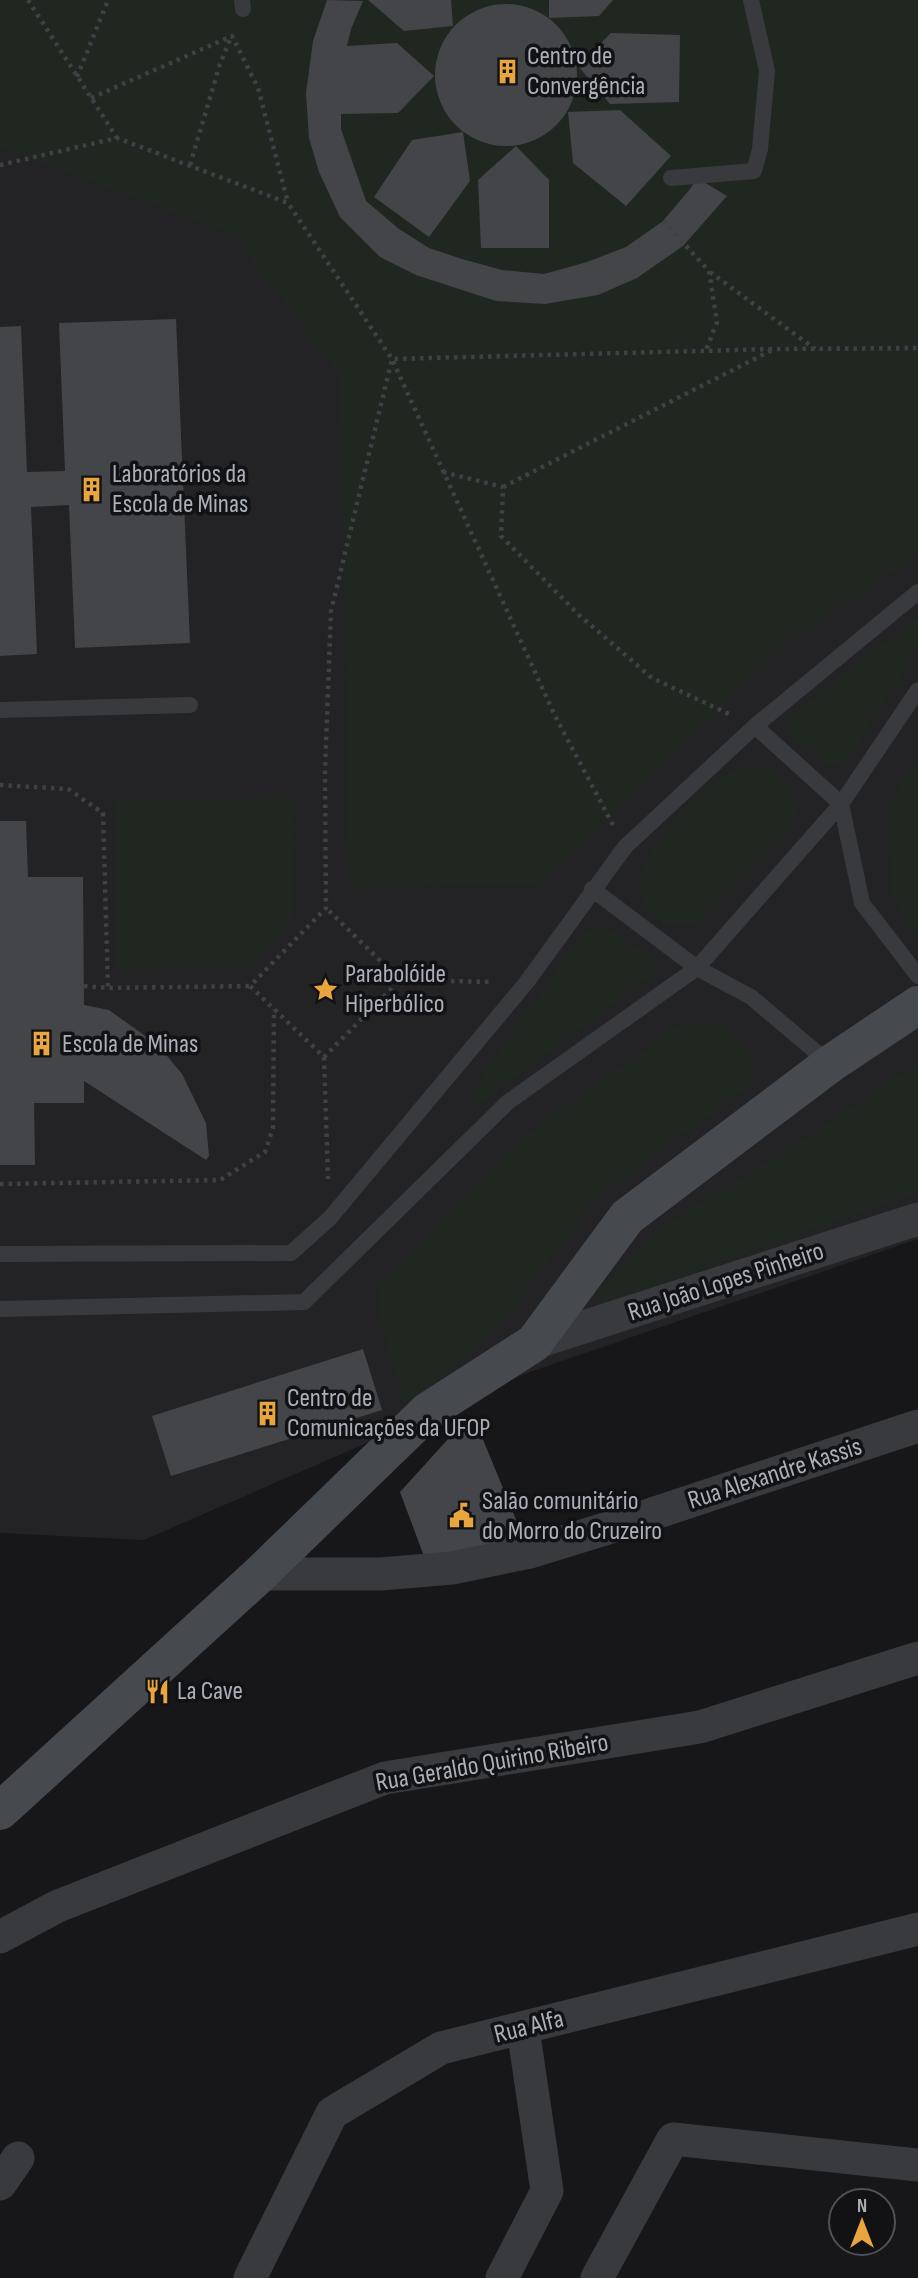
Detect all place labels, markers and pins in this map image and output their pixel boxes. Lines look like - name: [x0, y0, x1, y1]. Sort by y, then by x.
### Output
- place label: Centro de Convergência: [527, 41, 645, 102]
- building icon: Centro de Convergência: [493, 57, 521, 85]
- place label: Laboratórios da Escola de Minas: [112, 459, 248, 520]
- building icon: Laboratórios da Escola de Minas: [78, 475, 106, 503]
- place label: Parabolóide Hiperbólico: [345, 959, 446, 1020]
- place icon: Parabolóide Hiperbólico: [311, 975, 339, 1003]
- place label: Escola de Minas: [62, 1029, 198, 1060]
- building icon: Escola de Minas: [28, 1030, 56, 1058]
- place label: Centro de Comunicações da UFOP: [287, 1383, 490, 1444]
- building icon: Centro de Comunicações da UFOP: [253, 1399, 281, 1427]
- place label: Salão comunitário do Morro do Cruzeiro: [482, 1486, 662, 1547]
- public building icon: Salão comunitário do Morro do Cruzeiro: [448, 1502, 476, 1530]
- place label: La Cave: [177, 1676, 243, 1707]
- restaurant icon: La Cave: [143, 1677, 171, 1705]

